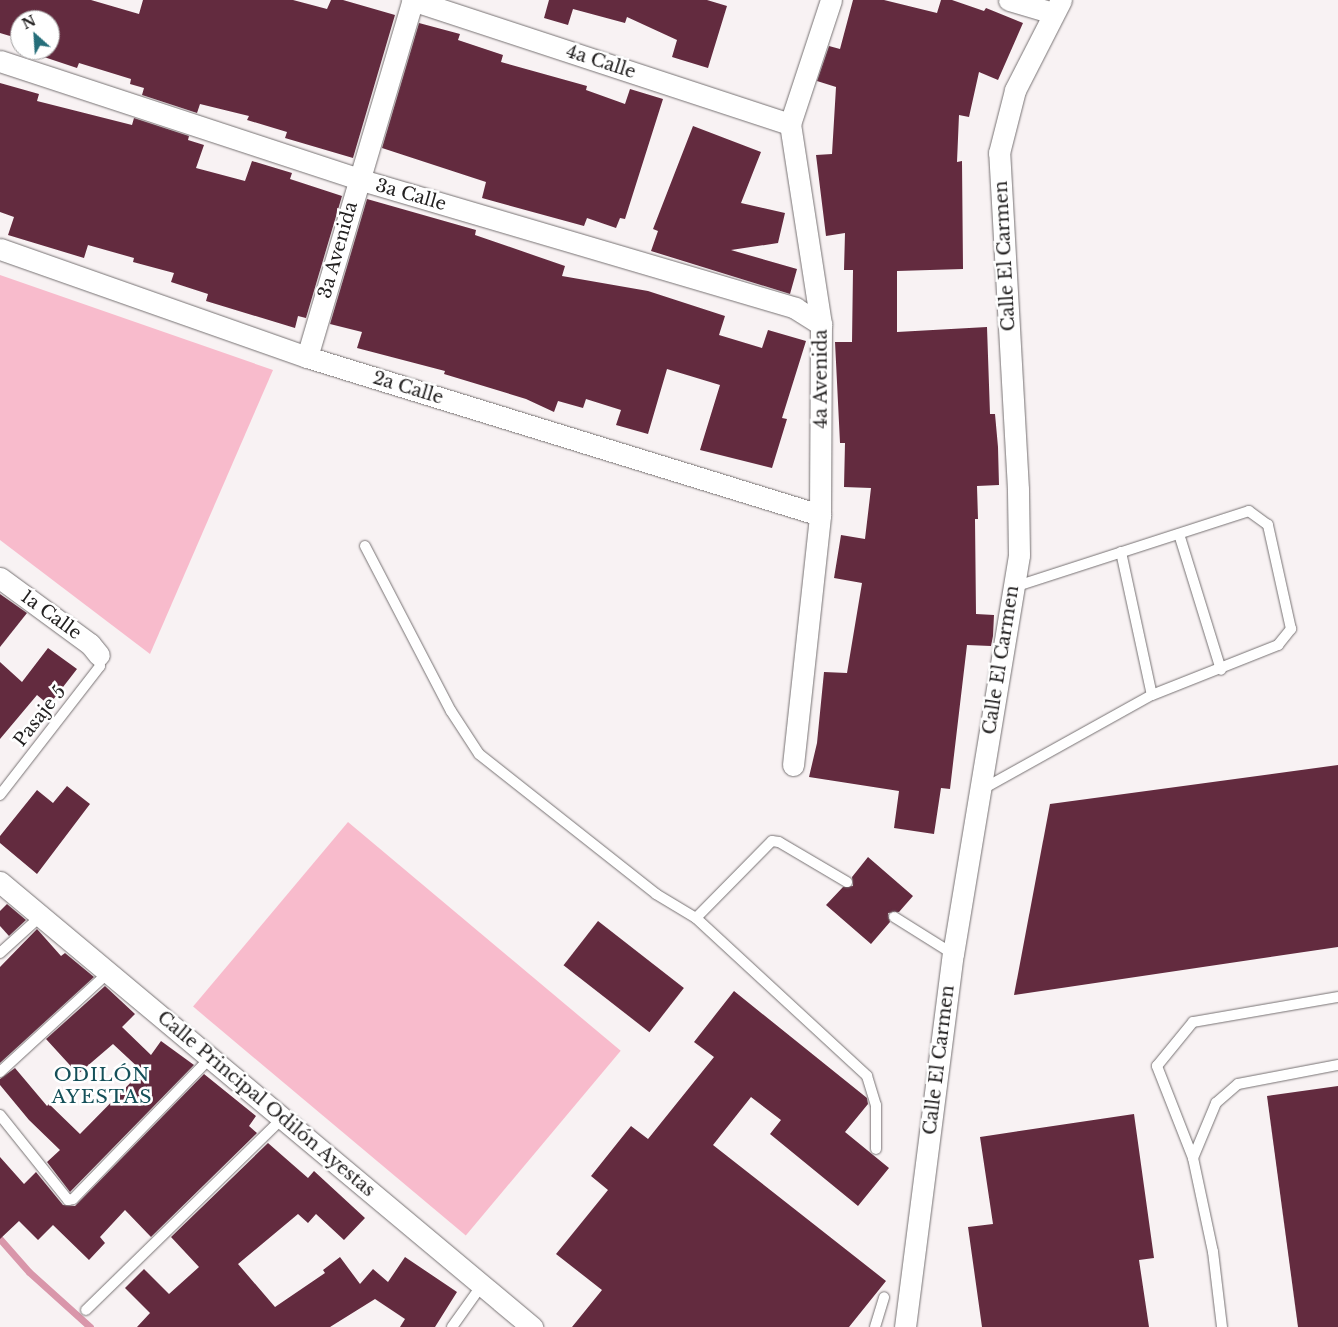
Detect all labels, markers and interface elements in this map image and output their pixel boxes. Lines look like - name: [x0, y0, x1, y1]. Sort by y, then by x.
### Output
- north arrow: [10, 10, 60, 60]
- text: N: [19, 11, 39, 33]
- street label: 4a Calle: [563, 41, 639, 83]
- street label: 3a Calle: [373, 175, 449, 215]
- street label: Calle El Carmen: [990, 180, 1020, 332]
- street label: 3a Avenida: [314, 199, 362, 301]
- street label: 4a Avenida: [810, 329, 832, 429]
- street label: 2a Calle: [370, 367, 446, 409]
- street label: Calle El Carmen: [979, 584, 1023, 736]
- street label: 1a Calle: [17, 586, 85, 644]
- street label: Pasaje 5: [9, 681, 71, 751]
- street label: Calle El Carmen: [919, 984, 959, 1136]
- street label: Calle Principal Odilón Ayestas: [153, 1006, 379, 1202]
- district label: ODILÓN AYESTAS: [51, 1064, 153, 1108]

